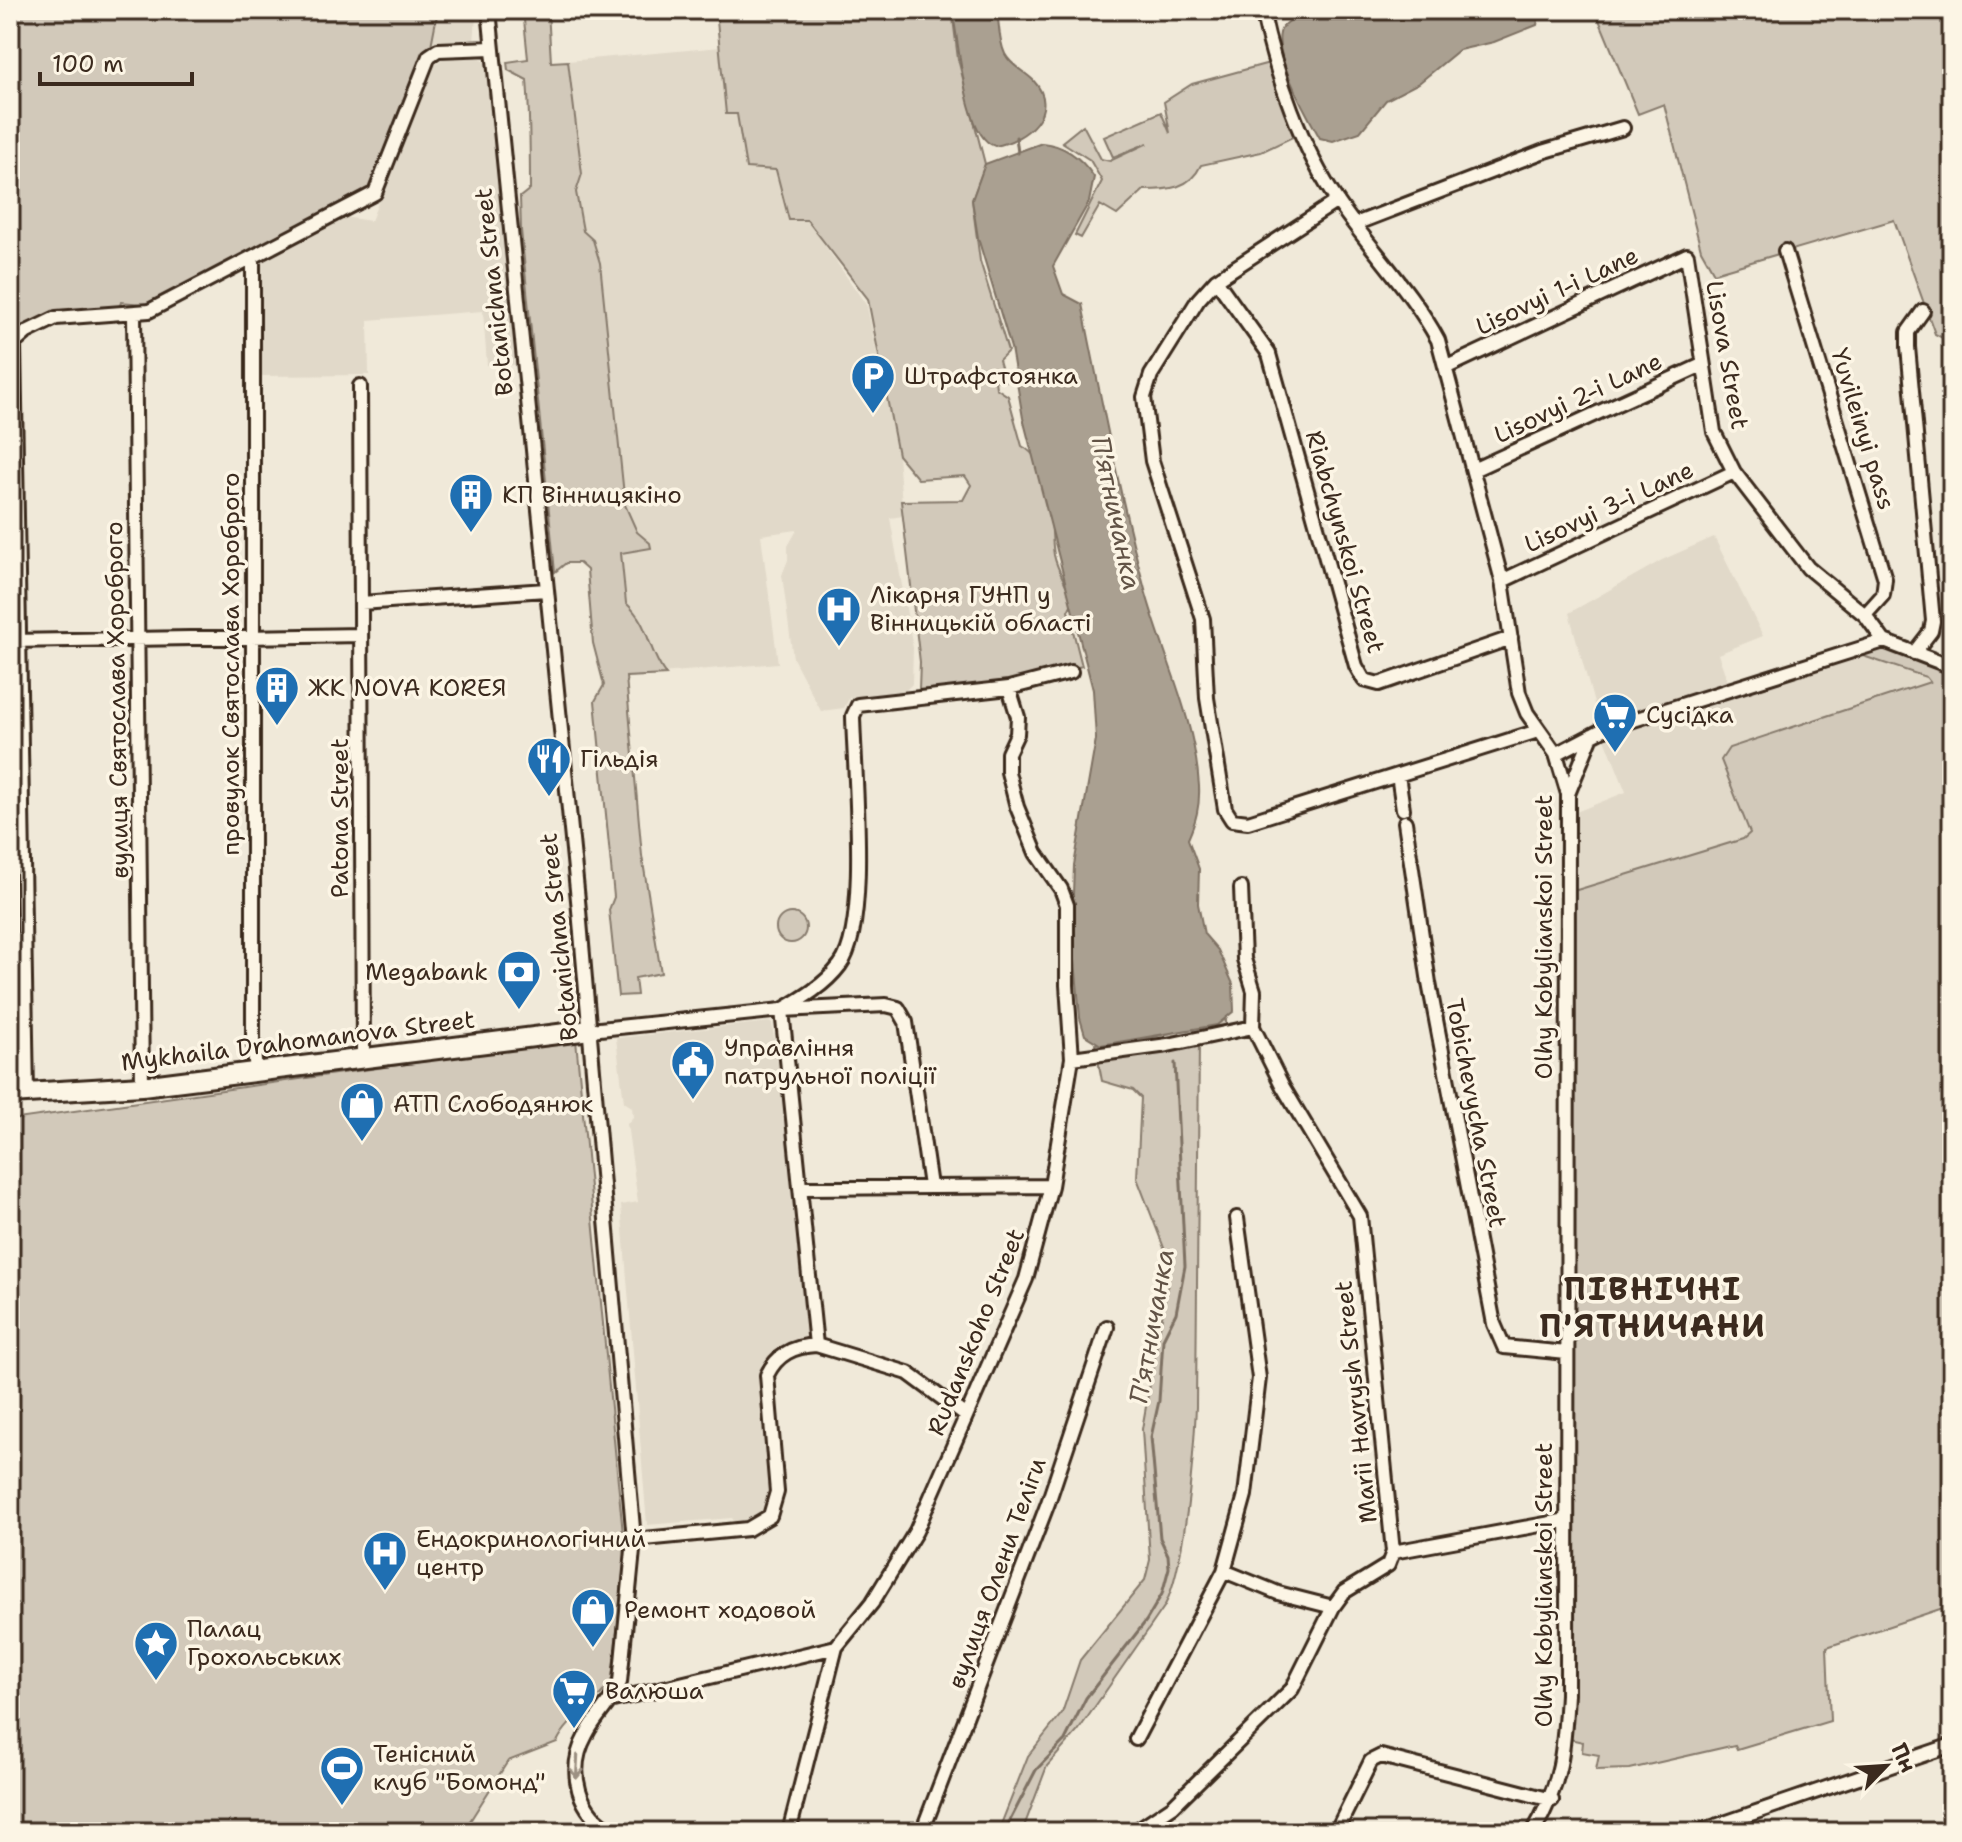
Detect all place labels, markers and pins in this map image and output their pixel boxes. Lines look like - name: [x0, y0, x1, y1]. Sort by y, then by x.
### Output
- parking icon: Штрафстоянка: [849, 352, 897, 415]
- place label: Штрафстоянка: [904, 360, 1078, 392]
- building icon: КП Вінницякіно: [447, 471, 495, 534]
- place label: КП Вінницякіно: [502, 479, 682, 511]
- place label: Лікарня ГУНП у Вінницькій області: [870, 579, 1092, 639]
- hospital icon: Лікарня ГУНП у Вінницькій області: [815, 585, 863, 648]
- building icon: ЖК NOVA KOREЯ: [253, 664, 301, 727]
- place label: ЖК NOVA KOREЯ: [308, 672, 506, 704]
- supermarket icon: Сусідка: [1591, 691, 1639, 754]
- place label: Сусідка: [1646, 699, 1734, 731]
- restaurant icon: Гільдія: [525, 735, 573, 798]
- place label: Гільдія: [580, 743, 659, 775]
- bank icon: Megabank: [495, 948, 543, 1011]
- place label: Megabank: [365, 956, 488, 988]
- place label: Управління патрульної поліції: [724, 1032, 937, 1092]
- public building icon: Управління патрульної поліції: [669, 1038, 717, 1101]
- shop icon: АТП Слободянюк: [338, 1080, 386, 1143]
- place label: АТП Слободянюк: [393, 1088, 594, 1120]
- place label: Ендокринологічний центр: [416, 1523, 646, 1583]
- hospital icon: Ендокринологічний центр: [361, 1529, 409, 1592]
- shop icon: Ремонт ходовой: [569, 1586, 617, 1649]
- place label: Ремонт ходовой: [624, 1594, 816, 1626]
- place label: Палац Грохольських: [187, 1613, 341, 1673]
- place icon: Палац Грохольських: [132, 1619, 180, 1682]
- supermarket icon: Валюша: [550, 1667, 598, 1730]
- place label: Валюша: [605, 1675, 704, 1707]
- place label: Тенісний клуб "Бомонд": [373, 1738, 546, 1798]
- sports icon: Тенісний клуб "Бомонд": [318, 1744, 366, 1807]

